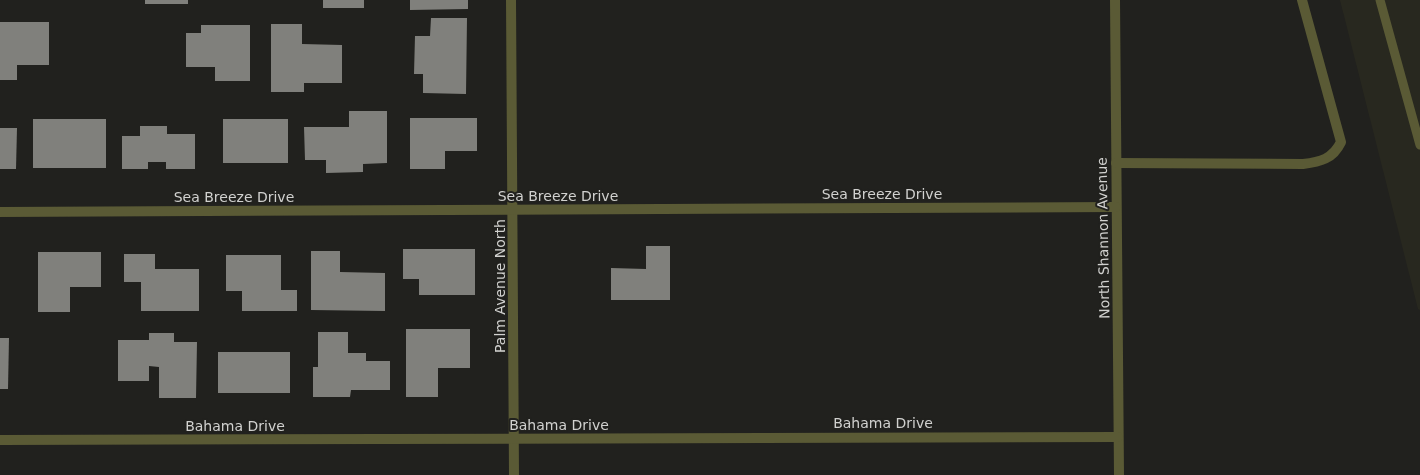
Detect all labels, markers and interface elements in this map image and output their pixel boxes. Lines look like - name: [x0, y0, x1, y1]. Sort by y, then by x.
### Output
- street label: North Shannon Avenue: [1094, 157, 1112, 319]
- street label: Sea Breeze Drive: [822, 186, 942, 202]
- street label: Sea Breeze Drive: [498, 188, 618, 204]
- street label: Sea Breeze Drive: [174, 189, 294, 205]
- street label: Palm Avenue North: [492, 219, 508, 353]
- street label: Bahama Drive: [833, 415, 933, 431]
- street label: Bahama Drive: [509, 417, 609, 433]
- street label: Bahama Drive: [185, 418, 285, 434]

